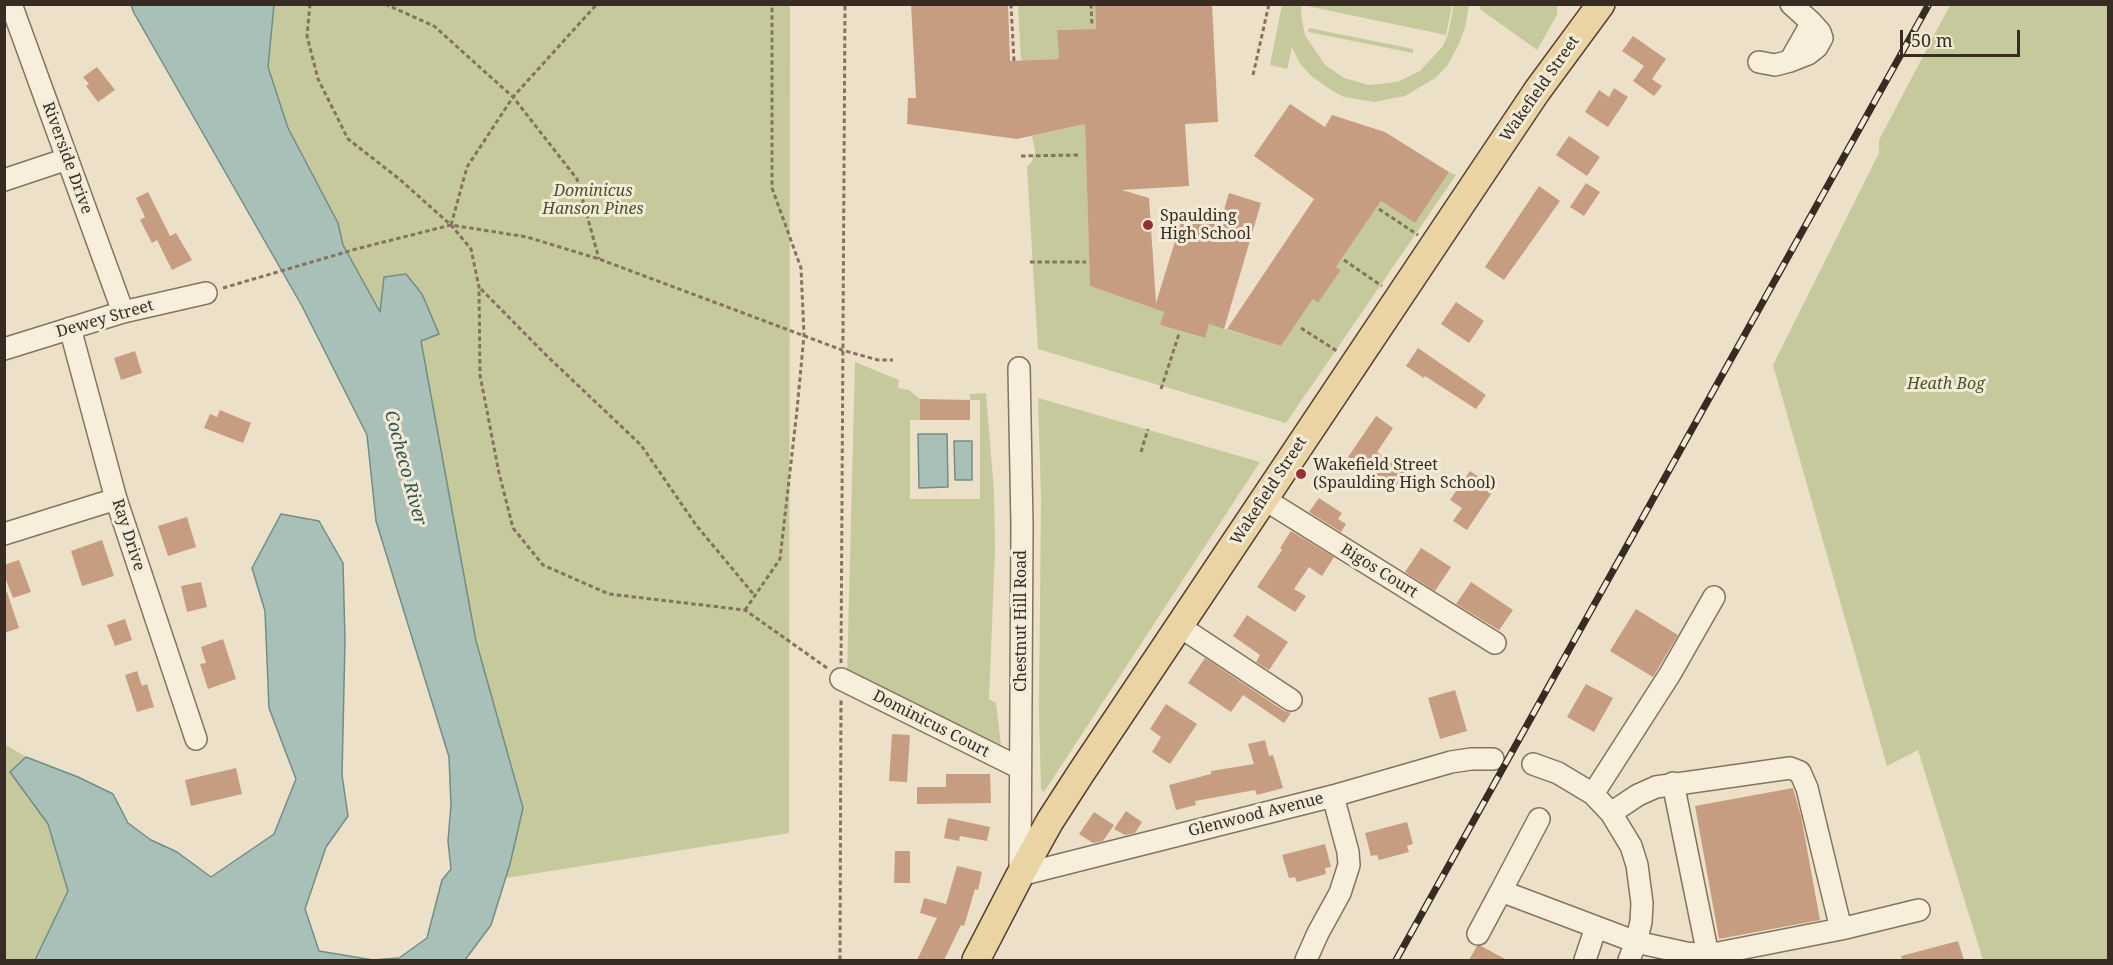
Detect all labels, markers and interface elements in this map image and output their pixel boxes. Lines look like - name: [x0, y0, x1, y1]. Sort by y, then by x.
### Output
- scale bar: [1903, 18, 2023, 56]
- text: 50 m: [1911, 28, 1953, 52]
- street label: Wakefield Street: [1496, 32, 1584, 146]
- street label: Riverside Drive: [38, 99, 96, 217]
- park label: Dominicus Hanson Pines: [542, 181, 644, 219]
- place label: Spaulding High School: [1160, 206, 1251, 244]
- marker: Spaulding High School: [1141, 218, 1155, 232]
- street label: Dewey Street: [54, 296, 156, 342]
- park label: Heath Bog: [1907, 374, 1985, 394]
- water label: Cocheco River: [379, 408, 431, 528]
- street label: Wakefield Street: [1227, 433, 1311, 549]
- place label: Wakefield Street (Spaulding High School): [1313, 455, 1496, 493]
- marker: Wakefield Street (Spaulding High School): [1294, 467, 1308, 481]
- street label: Ray Drive: [107, 497, 149, 573]
- street label: Bigos Court: [1337, 540, 1421, 602]
- street label: Chestnut Hill Road: [1011, 550, 1031, 692]
- street label: Dominicus Court: [869, 686, 993, 762]
- street label: Glenwood Avenue: [1186, 789, 1326, 841]

